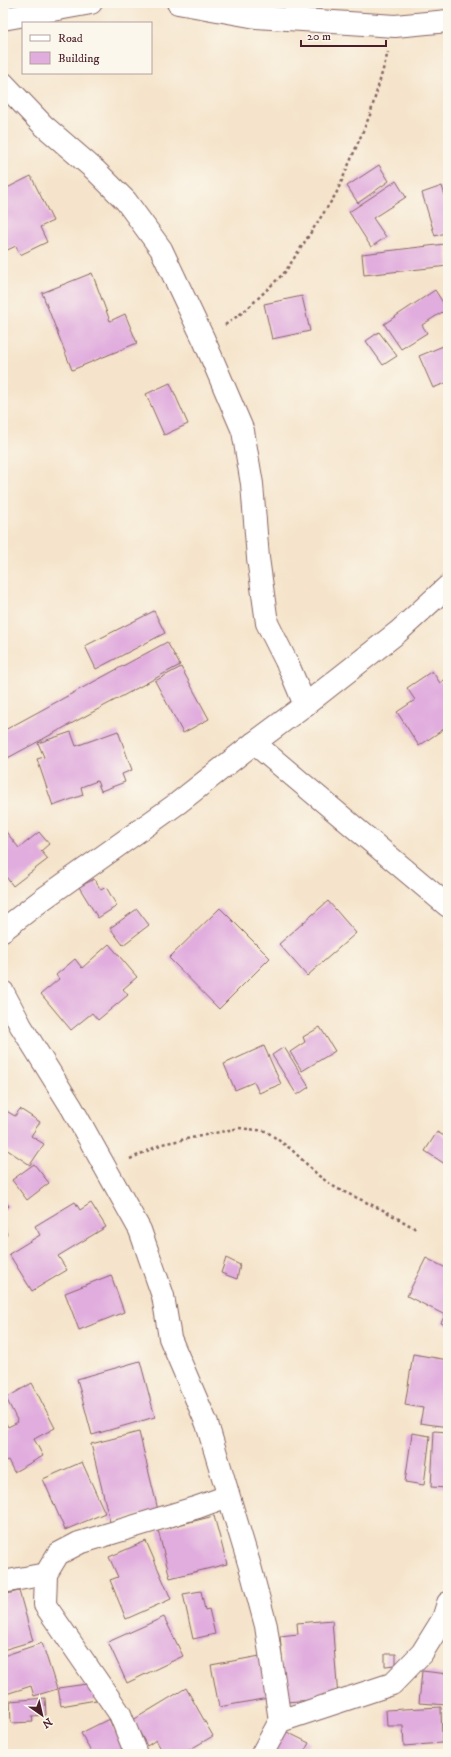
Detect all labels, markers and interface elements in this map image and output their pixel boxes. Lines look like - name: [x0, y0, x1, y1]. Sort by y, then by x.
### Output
- legend: [22, 22, 152, 74]
- scale bar: [301, 22, 386, 48]
- text: 20 m: [307, 29, 331, 44]
- text: Road: [58, 31, 83, 46]
- text: Building: [58, 51, 99, 66]
- north arrow: [22, 1695, 62, 1735]
- text: N: [39, 1714, 55, 1731]

